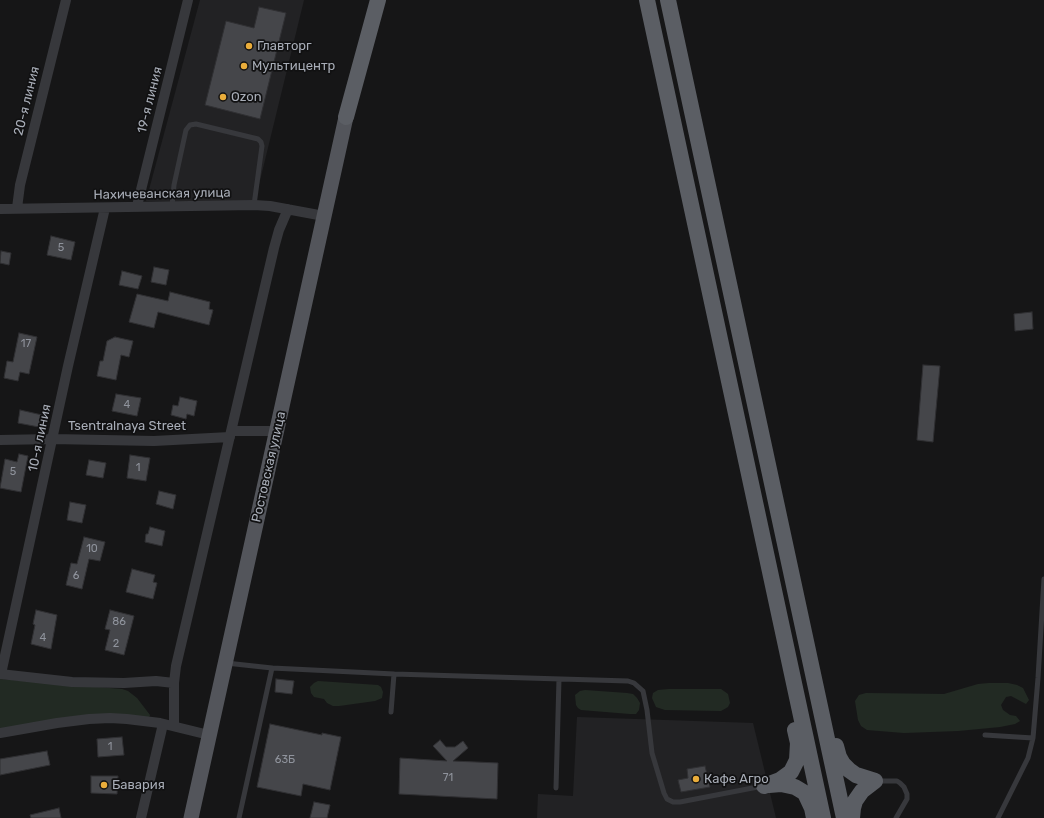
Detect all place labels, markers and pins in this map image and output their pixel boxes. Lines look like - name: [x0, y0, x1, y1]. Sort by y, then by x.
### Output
- place label: Главторг: [257, 38, 312, 54]
- marker: Главторг: [244, 41, 254, 51]
- place label: Мультицентр: [252, 58, 335, 74]
- marker: Мультицентр: [239, 61, 249, 71]
- place label: Ozon: [231, 89, 262, 105]
- marker: Ozon: [218, 92, 228, 102]
- place label: Кафе Агро: [704, 771, 769, 787]
- marker: Кафе Агро: [691, 774, 701, 784]
- place label: Бавария: [112, 777, 165, 793]
- marker: Бавария: [99, 780, 109, 790]

